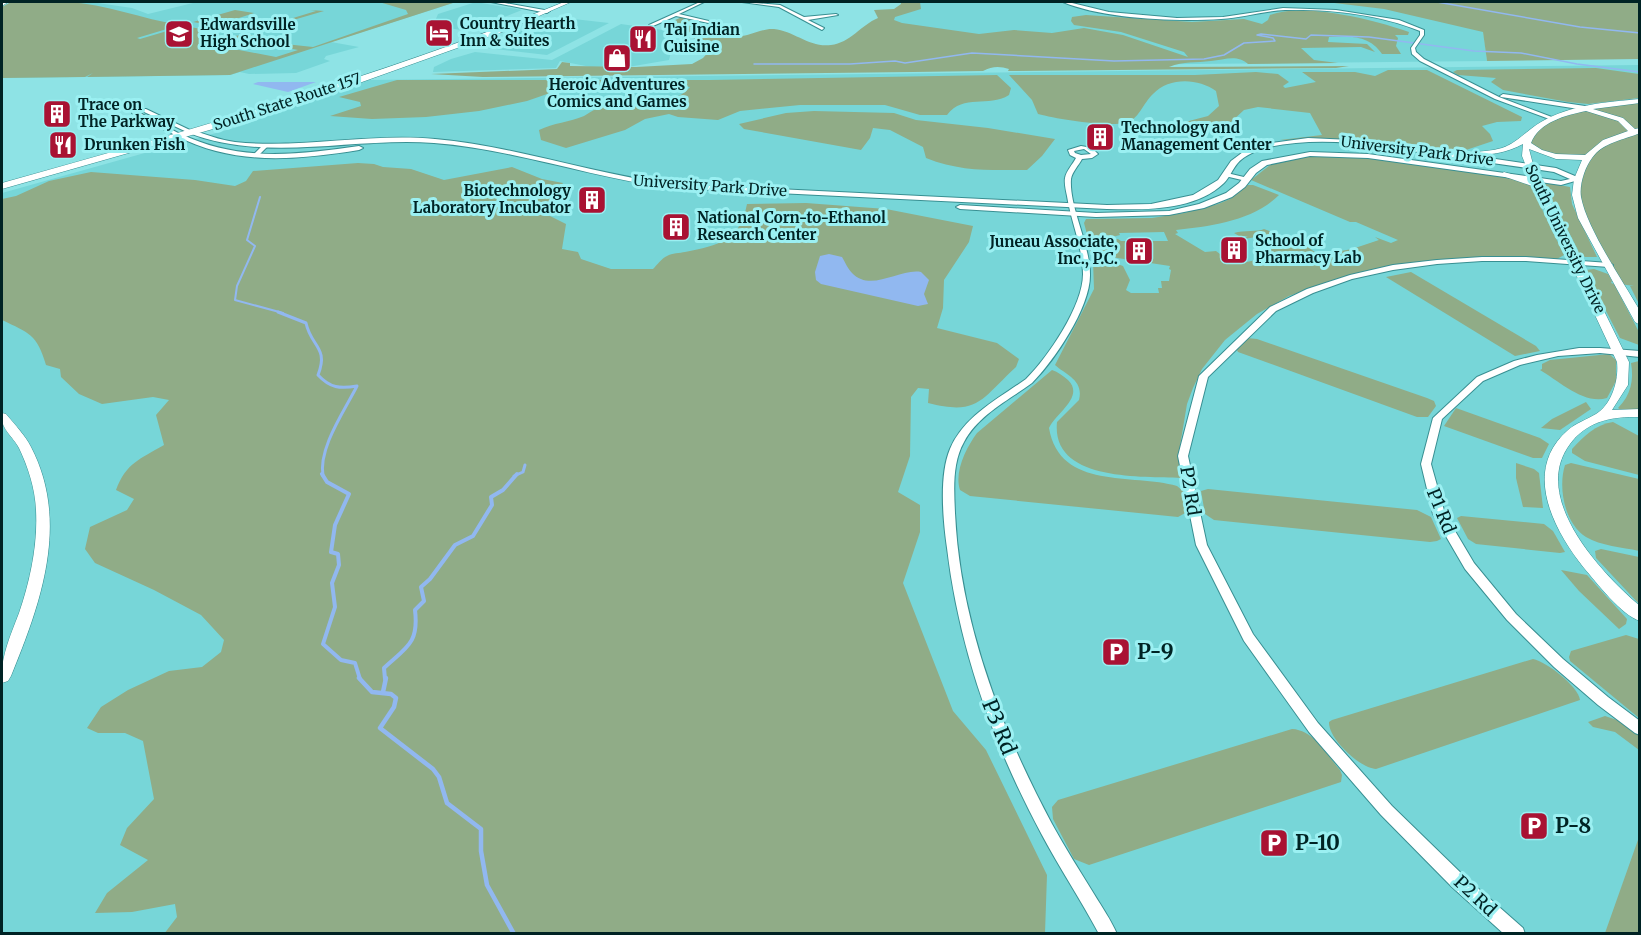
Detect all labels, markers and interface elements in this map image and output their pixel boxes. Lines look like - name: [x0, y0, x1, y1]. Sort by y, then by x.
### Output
- place label: Country Hearth Inn & Suites: [460, 14, 576, 50]
- place label: Edwardsville High School: [200, 15, 296, 51]
- hotel icon: Country Hearth Inn & Suites: [423, 17, 455, 49]
- school or university icon: Edwardsville High School: [163, 18, 195, 50]
- place label: Taj Indian Cuisine: [664, 20, 740, 56]
- restaurant icon: Taj Indian Cuisine: [627, 23, 659, 55]
- shop icon: Heroic Adventures Comics and Games: [601, 42, 633, 74]
- street label: South State Route 157: [211, 69, 364, 134]
- place label: Heroic Adventures Comics and Games: [547, 75, 687, 111]
- place label: Trace on The Parkway: [78, 95, 175, 131]
- building icon: Trace on The Parkway: [41, 98, 73, 130]
- place label: Technology and Management Center: [1121, 118, 1272, 154]
- building icon: Technology and Management Center: [1084, 121, 1116, 153]
- restaurant icon: Drunken Fish: [47, 129, 79, 161]
- street label: University Park Drive: [1339, 132, 1495, 169]
- place label: Drunken Fish: [84, 135, 185, 154]
- street label: South University Drive: [1521, 161, 1610, 317]
- street label: University Park Drive: [633, 171, 788, 200]
- place label: Biotechnology Laboratory Incubator: [413, 181, 571, 217]
- building icon: Biotechnology Laboratory Incubator: [576, 184, 608, 216]
- place label: National Corn-to-Ethanol Research Center: [697, 208, 886, 244]
- building icon: National Corn-to-Ethanol Research Center: [660, 211, 692, 243]
- place label: School of Pharmacy Lab: [1255, 231, 1361, 267]
- place label: Juneau Associate, Inc., P.C.: [988, 232, 1118, 269]
- building icon: School of Pharmacy Lab: [1218, 234, 1250, 266]
- building icon: Juneau Associate, Inc., P.C.: [1123, 235, 1155, 267]
- street label: P2 Rd: [1175, 465, 1206, 517]
- street label: P1 Rd: [1422, 485, 1461, 537]
- parking icon: P-9: [1100, 636, 1132, 668]
- place label: P-9: [1137, 638, 1174, 665]
- street label: P3 Rd: [976, 695, 1023, 759]
- parking icon: P-8: [1518, 810, 1550, 842]
- place label: P-8: [1555, 812, 1591, 839]
- parking icon: P-10: [1258, 827, 1290, 859]
- place label: P-10: [1295, 829, 1340, 856]
- street label: P2 Rd: [1449, 870, 1501, 921]

